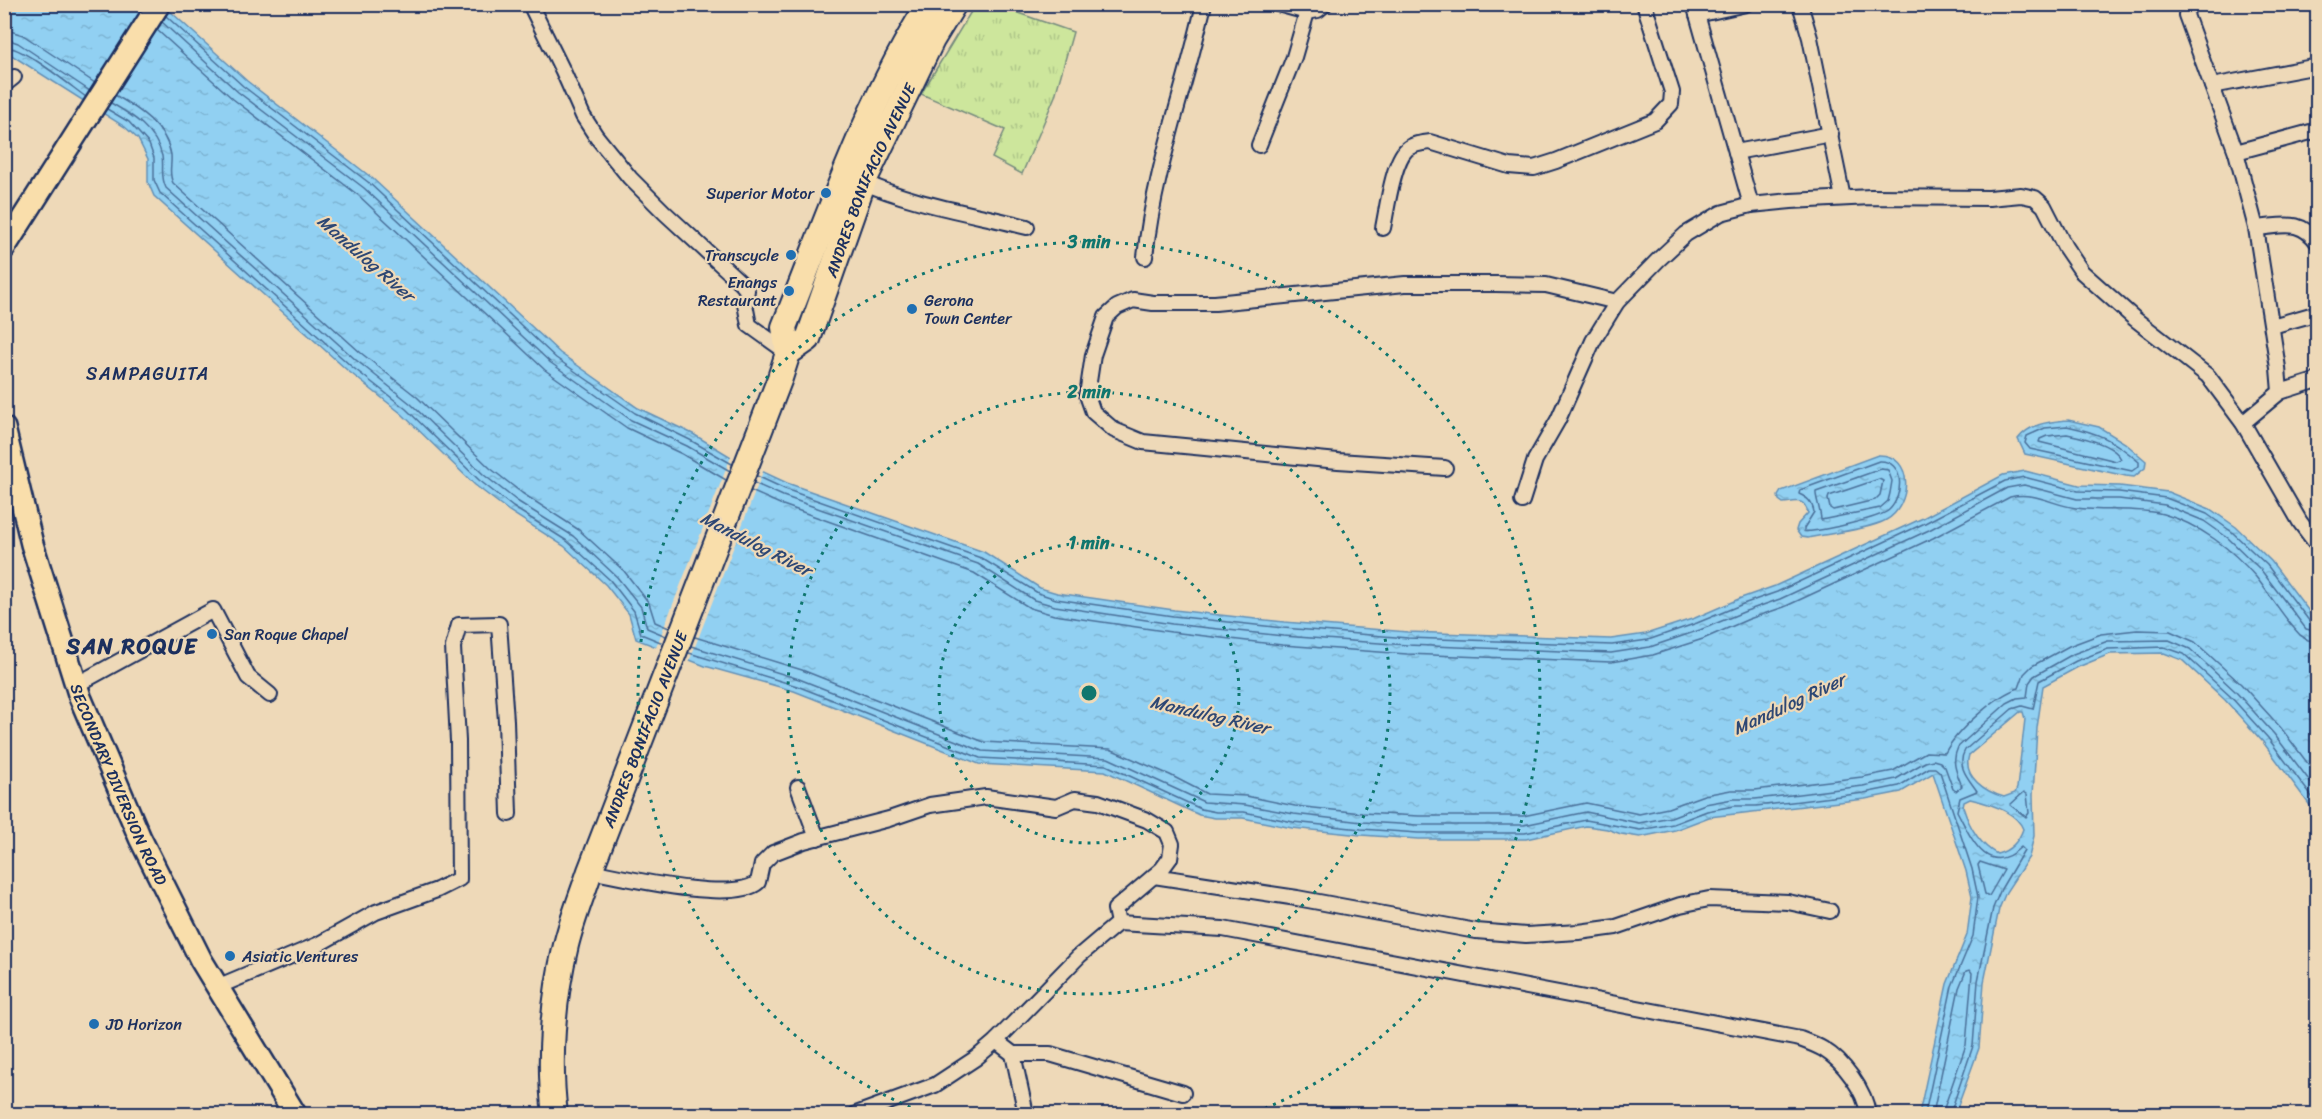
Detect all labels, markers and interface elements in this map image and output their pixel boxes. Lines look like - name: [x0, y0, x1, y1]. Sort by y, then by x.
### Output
- street label: ANDRES BONIFACIO AVENUE: [816, 77, 924, 282]
- place label: Superior Motor: [706, 179, 815, 208]
- marker: Superior Motor: [819, 186, 833, 200]
- water label: Mandulog River: [310, 206, 425, 312]
- text: 3 min: [1066, 226, 1111, 258]
- place label: Transcycle: [705, 241, 779, 270]
- marker: Transcycle: [784, 248, 798, 262]
- place label: Enangs Restaurant: [698, 268, 778, 315]
- marker: Enangs Restaurant: [782, 284, 796, 298]
- place label: Gerona Town Center: [924, 286, 1013, 333]
- marker: Gerona Town Center: [905, 302, 919, 316]
- district label: SAMPAGUITA: [86, 358, 210, 390]
- text: 2 min: [1066, 376, 1111, 408]
- water label: Mandulog River: [695, 502, 821, 587]
- text: 1 min: [1069, 527, 1110, 559]
- place label: San Roque Chapel: [224, 620, 349, 649]
- street label: ANDRES BONIFACIO AVENUE: [593, 626, 696, 833]
- district label: SAN ROQUE: [65, 627, 198, 666]
- marker: San Roque Chapel: [205, 627, 219, 641]
- water label: Mandulog River: [1727, 662, 1854, 744]
- street label: SECONDARY DIVERSION ROAD: [62, 680, 176, 891]
- centre of rings: [1079, 683, 1099, 703]
- water label: Mandulog River: [1147, 686, 1276, 745]
- place label: Asiatic Ventures: [241, 942, 359, 971]
- marker: Asiatic Ventures: [223, 949, 237, 963]
- place label: JD Horizon: [105, 1010, 182, 1039]
- marker: JD Horizon: [87, 1017, 101, 1031]

